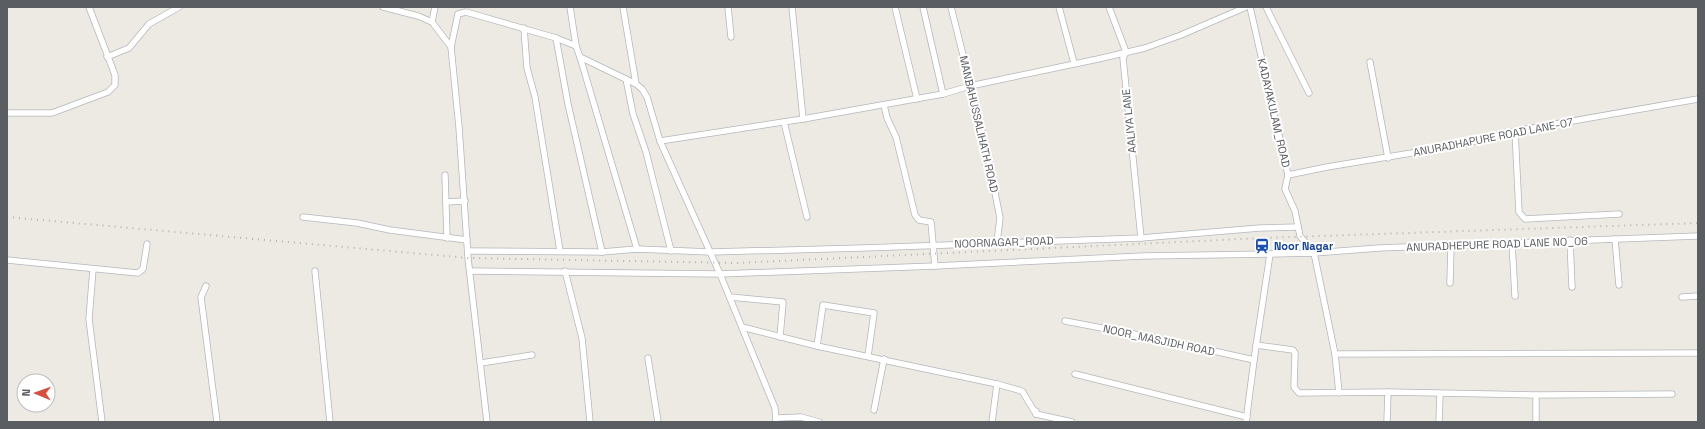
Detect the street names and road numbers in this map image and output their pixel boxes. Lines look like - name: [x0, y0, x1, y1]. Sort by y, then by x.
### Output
- street label: MANBAHUSSALIHATH ROAD: [956, 54, 1002, 194]
- street label: KADAYAKULAM_ROAD: [1255, 57, 1293, 169]
- street label: AALIYA LANE: [1119, 88, 1139, 154]
- street label: ANURADHAPURE ROAD LANE-07: [1412, 115, 1574, 159]
- street label: NOORNAGAR_ROAD: [954, 233, 1054, 251]
- street label: ANURADHEPURE ROAD LANE NO_06: [1406, 234, 1588, 254]
- street label: NOOR_MASJIDH ROAD: [1102, 321, 1216, 359]

